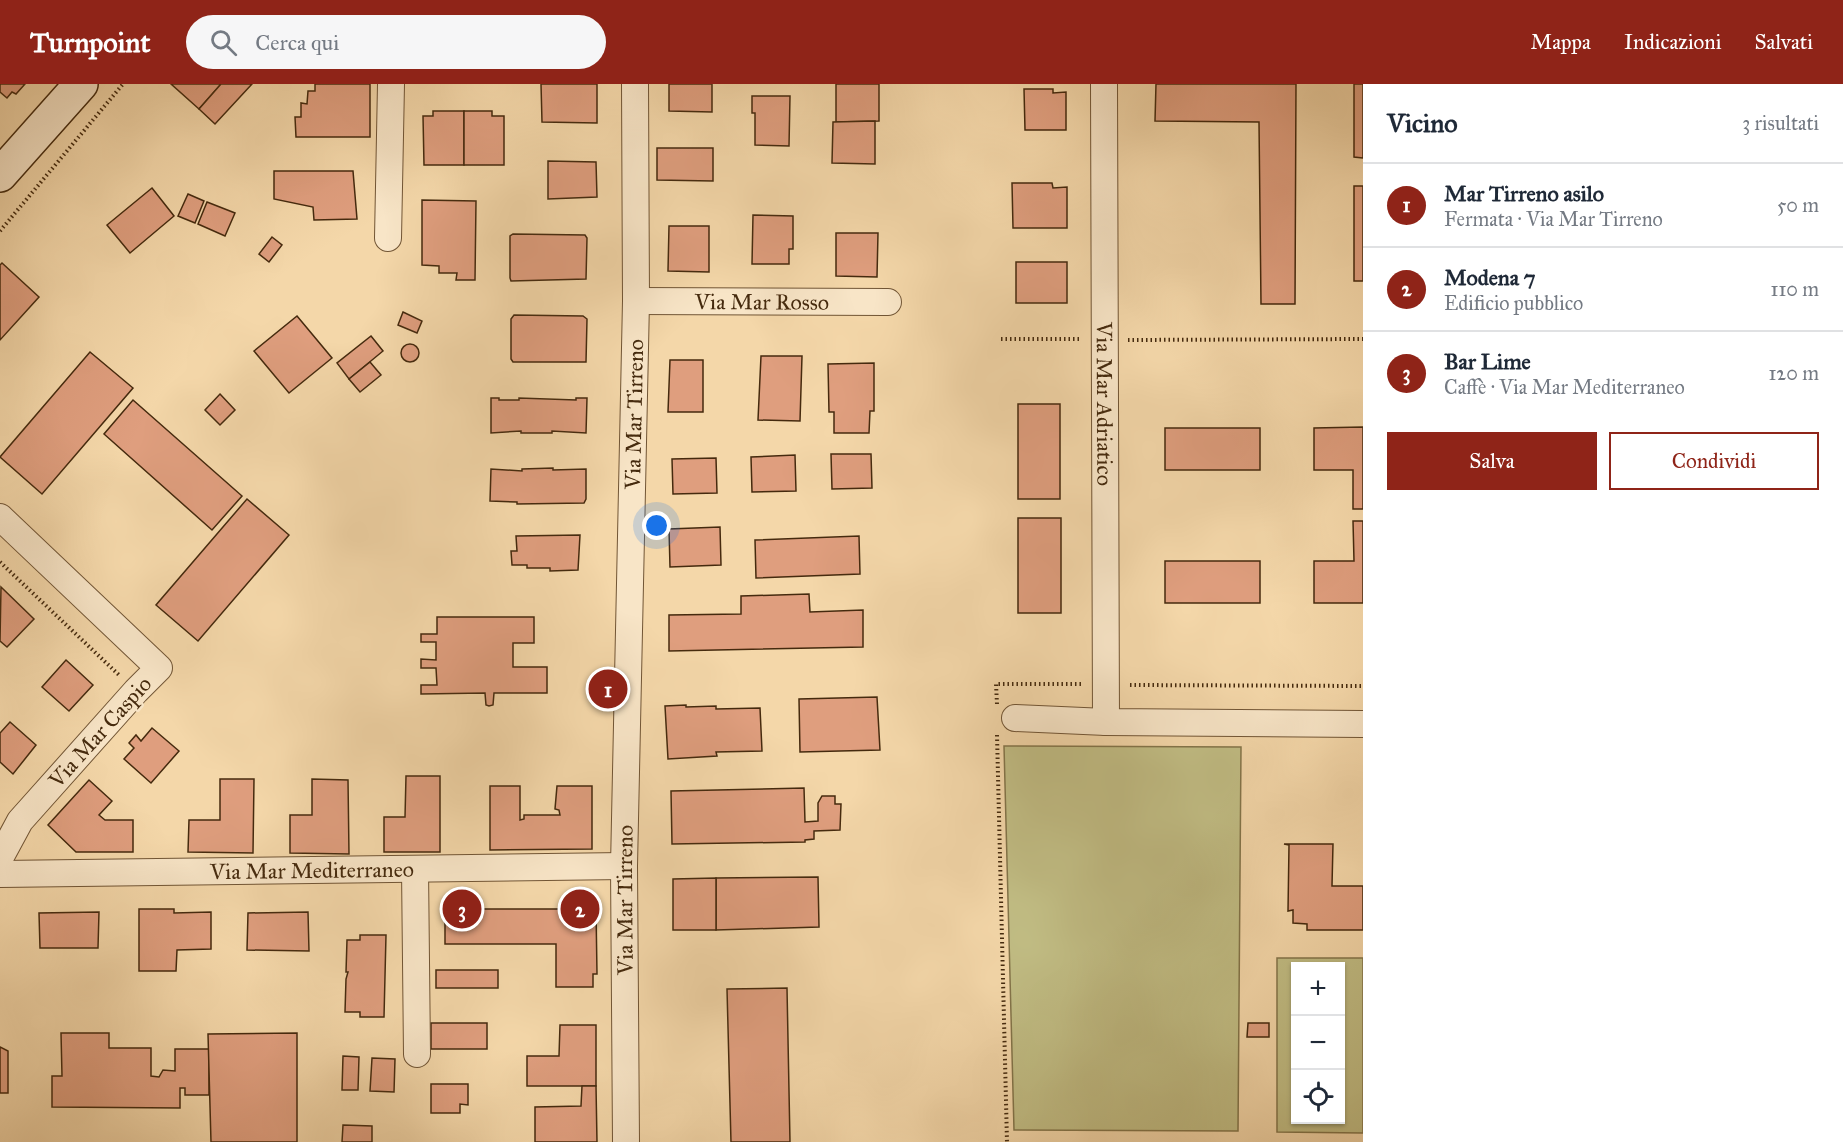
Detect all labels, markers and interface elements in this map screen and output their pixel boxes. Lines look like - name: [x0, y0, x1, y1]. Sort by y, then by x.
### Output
- search box: [186, 15, 606, 69]
- text: Turnpoint: [30, 25, 150, 60]
- icon: search: [207, 26, 240, 59]
- text: Cerca qui: [255, 29, 339, 56]
- text: Mappa: [1531, 29, 1591, 55]
- text: Indicazioni: [1624, 29, 1722, 55]
- text: Salvati: [1755, 29, 1813, 55]
- text: Vicino: [1387, 107, 1458, 139]
- text: 3 risultati: [1742, 111, 1819, 135]
- text: Mar Tirreno asilo: [1444, 180, 1604, 207]
- text: 1: [1403, 193, 1410, 217]
- text: 50 m: [1777, 193, 1819, 217]
- text: Fermata · Via Mar Tirreno: [1444, 207, 1663, 231]
- text: Modena 7: [1444, 264, 1536, 291]
- text: 2: [1402, 277, 1411, 301]
- text: 110 m: [1771, 277, 1819, 301]
- street label: Via Mar Rosso: [694, 288, 829, 315]
- text: Edificio pubblico: [1444, 291, 1583, 315]
- street label: Via Mar Adriatico: [1091, 321, 1119, 486]
- street label: Via Mar Tirreno: [618, 339, 649, 491]
- text: Bar Lime: [1444, 348, 1531, 375]
- text: 3: [1403, 361, 1411, 385]
- text: 120 m: [1768, 361, 1819, 385]
- text: Caffè · Via Mar Mediterraneo: [1444, 375, 1685, 399]
- button: Salva: [1387, 432, 1597, 490]
- button: Condividi: [1609, 432, 1819, 490]
- your location: [642, 511, 671, 540]
- pin: 1: [588, 666, 628, 712]
- street label: Via Mar Caspio: [42, 671, 157, 794]
- street label: Via Mar Tirreno: [610, 825, 638, 976]
- street label: Via Mar Mediterraneo: [209, 855, 414, 885]
- pin: 3: [442, 886, 482, 932]
- pin: 2: [560, 886, 600, 932]
- map controls: [1291, 962, 1345, 1124]
- button: +: [1291, 962, 1345, 1016]
- button: −: [1291, 1016, 1345, 1070]
- button: locate: [1291, 1070, 1345, 1124]

